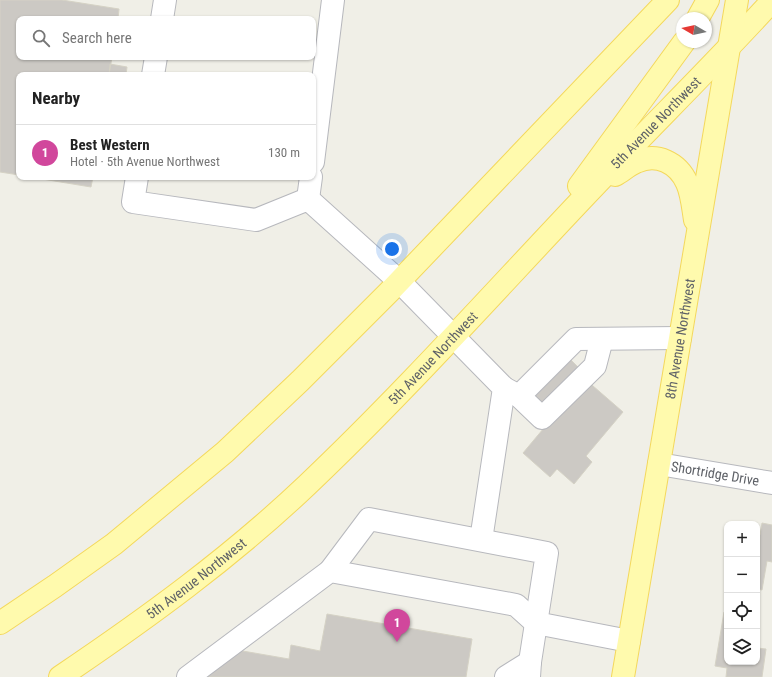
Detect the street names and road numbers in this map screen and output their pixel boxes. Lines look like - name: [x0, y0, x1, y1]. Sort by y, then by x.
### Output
- street label: 5th Avenue Northwest: [607, 73, 704, 172]
- street label: 8th Avenue Northwest: [662, 277, 698, 400]
- street label: 5th Avenue Northwest: [385, 308, 481, 408]
- street label: Shortridge Drive: [670, 458, 761, 489]
- street label: 5th Avenue Northwest: [143, 535, 249, 622]

